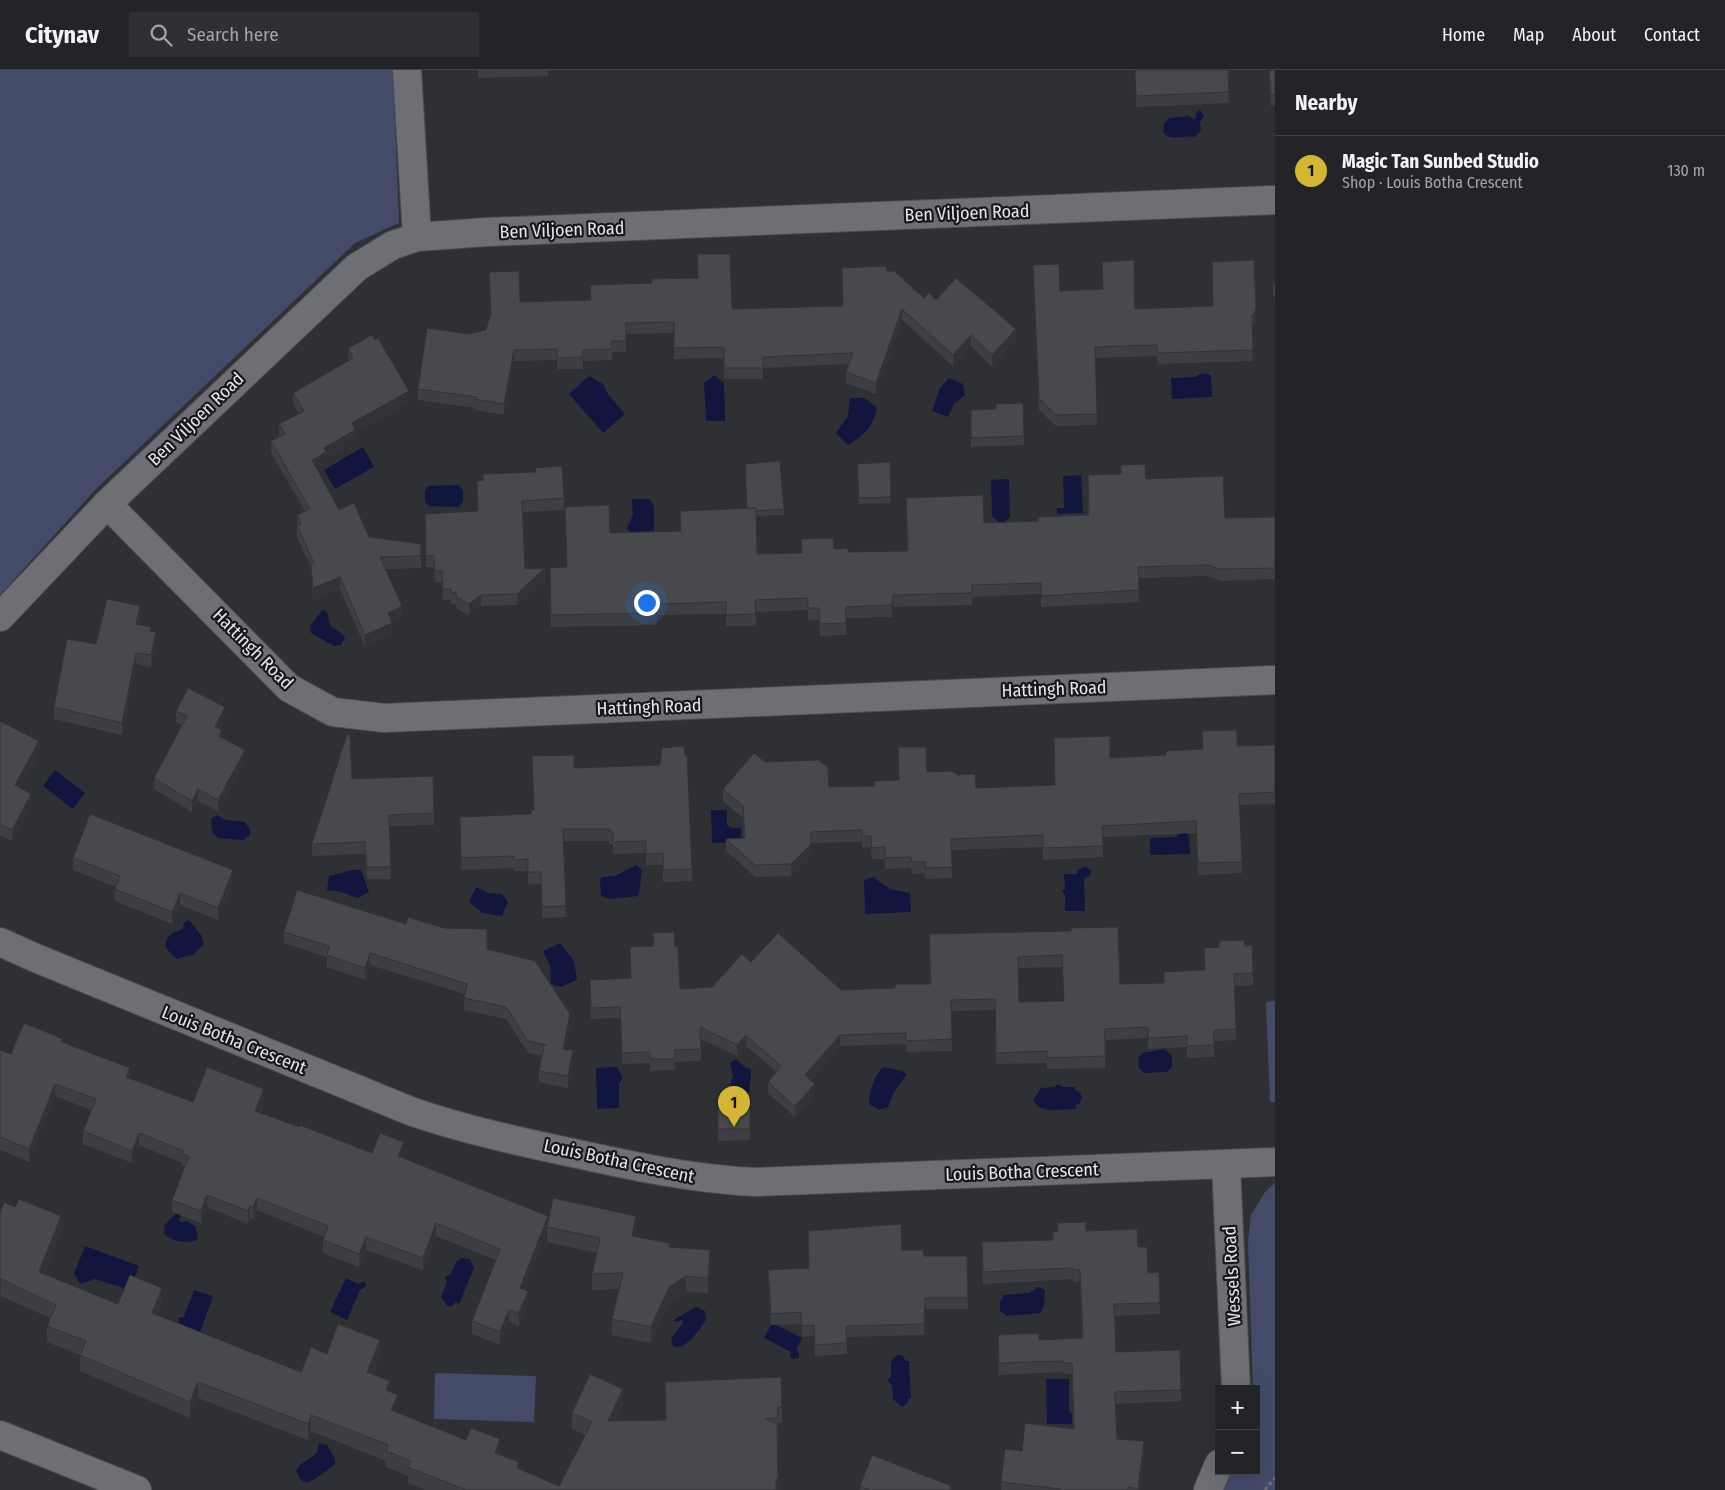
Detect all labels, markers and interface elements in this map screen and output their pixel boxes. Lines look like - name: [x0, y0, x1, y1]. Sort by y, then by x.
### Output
- search box: [129, 12, 479, 57]
- text: Citynav: [25, 21, 99, 49]
- icon: search: [147, 21, 175, 49]
- text: Search here: [187, 23, 279, 46]
- text: Home: [1442, 24, 1485, 46]
- text: Map: [1513, 24, 1544, 46]
- text: About: [1572, 24, 1616, 46]
- text: Contact: [1644, 24, 1700, 46]
- text: Nearby: [1295, 90, 1357, 116]
- text: Magic Tan Sunbed Studio: [1342, 150, 1539, 173]
- text: 1: [1308, 161, 1314, 180]
- text: 130 m: [1667, 161, 1705, 180]
- text: Shop · Louis Botha Crescent: [1342, 173, 1523, 192]
- street label: Ben Viljoen Road: [904, 200, 1030, 226]
- street label: Ben Viljoen Road: [499, 217, 625, 243]
- street label: Ben Viljoen Road: [143, 368, 249, 470]
- your location: [634, 590, 660, 616]
- street label: Hattingh Road: [208, 604, 298, 694]
- street label: Hattingh Road: [1001, 676, 1107, 702]
- street label: Hattingh Road: [596, 694, 702, 720]
- street label: Louis Botha Crescent: [159, 1001, 309, 1079]
- pin: 1: [718, 1086, 750, 1127]
- street label: Louis Botha Crescent: [542, 1134, 696, 1188]
- street label: Louis Botha Crescent: [945, 1158, 1099, 1186]
- street label: Wessels Road: [1218, 1225, 1246, 1327]
- map controls: [1215, 1385, 1260, 1475]
- button: +: [1215, 1385, 1260, 1430]
- button: −: [1215, 1430, 1260, 1475]

